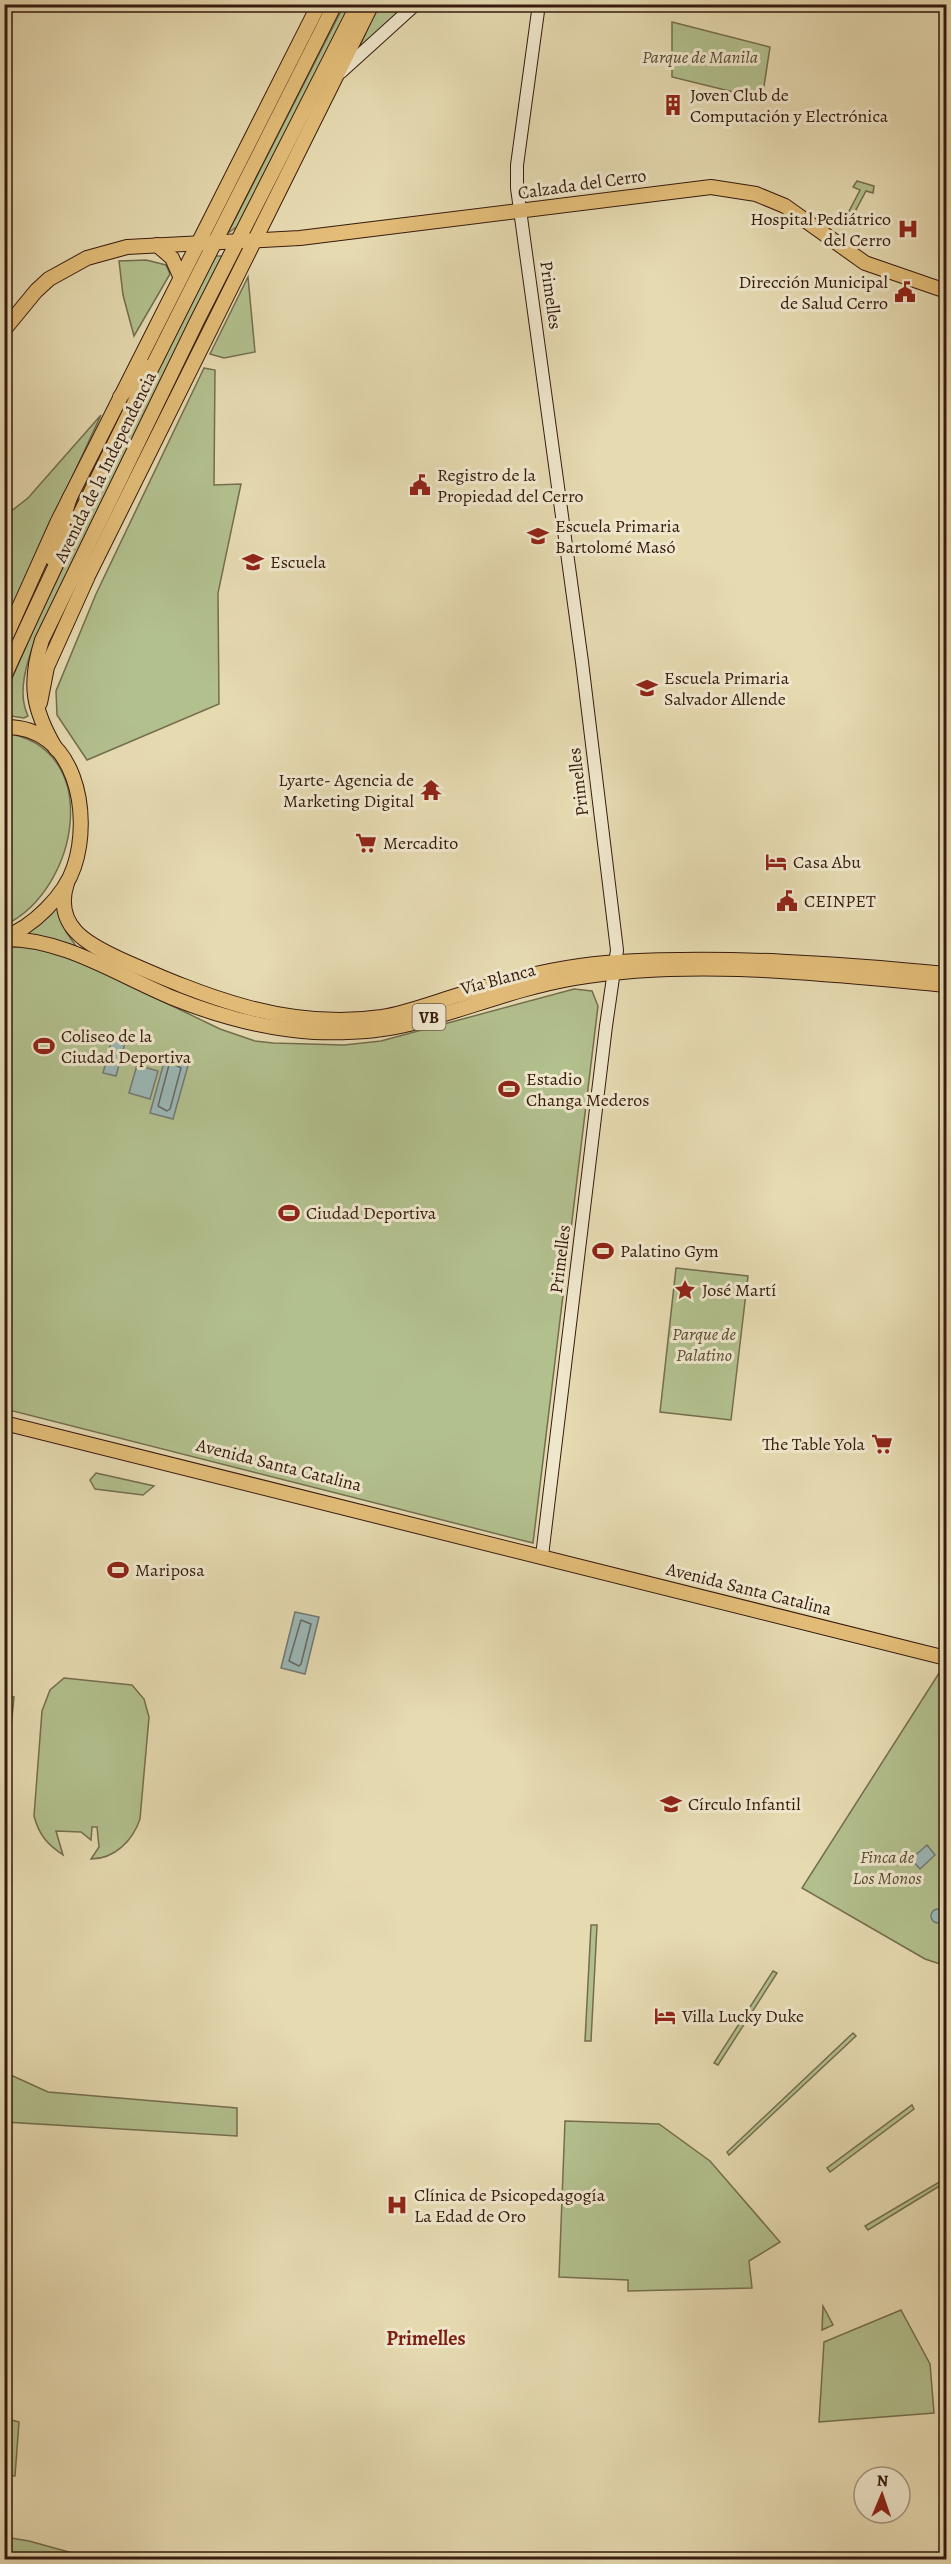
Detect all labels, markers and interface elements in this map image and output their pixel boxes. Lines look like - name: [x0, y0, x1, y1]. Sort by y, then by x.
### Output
- park label: Parque de Manila: [642, 45, 758, 69]
- place label: Joven Club de Computación y Electrónica: [690, 83, 889, 128]
- building icon: Joven Club de Computación y Electrónica: [661, 93, 685, 117]
- street label: Calzada del Cerro: [516, 163, 648, 205]
- place label: Hospital Pediátrico del Cerro: [750, 207, 891, 252]
- hospital icon: Hospital Pediátrico del Cerro: [896, 217, 920, 241]
- street label: Primelles: [534, 259, 568, 331]
- place label: Dirección Municipal de Salud Cerro: [738, 270, 889, 315]
- public building icon: Dirección Municipal de Salud Cerro: [893, 280, 917, 304]
- street label: Avenida de la Independencia: [48, 367, 162, 568]
- place label: Registro de la Propiedad del Cerro: [437, 463, 584, 508]
- public building icon: Registro de la Propiedad del Cerro: [408, 473, 432, 497]
- place label: Escuela Primaria Bartolomé Masó: [555, 514, 681, 559]
- school or university icon: Escuela Primaria Bartolomé Masó: [526, 524, 550, 548]
- school or university icon: Escuela: [241, 550, 265, 574]
- place label: Escuela: [270, 550, 327, 574]
- place label: Escuela Primaria Salvador Allende: [664, 666, 790, 711]
- school or university icon: Escuela Primaria Salvador Allende: [635, 676, 659, 700]
- street label: Primelles: [562, 746, 594, 818]
- place label: Lyarte- Agencia de Marketing Digital: [278, 768, 415, 813]
- temple icon: Lyarte- Agencia de Marketing Digital: [419, 778, 443, 802]
- supermarket icon: Mercadito: [354, 831, 378, 855]
- place label: Mercadito: [383, 831, 458, 855]
- hotel icon: Casa Abu: [764, 850, 788, 874]
- place label: Casa Abu: [793, 850, 861, 874]
- public building icon: CEINPET: [775, 889, 799, 913]
- place label: CEINPET: [804, 889, 876, 913]
- street label: Vía Blanca: [457, 957, 539, 1001]
- road number: VB: [412, 1004, 446, 1030]
- place label: Coliseo de la Ciudad Deportiva: [61, 1024, 192, 1069]
- sports icon: Coliseo de la Ciudad Deportiva: [32, 1034, 56, 1058]
- place label: Estadio Changa Mederos: [526, 1067, 649, 1112]
- sports icon: Estadio Changa Mederos: [497, 1077, 521, 1101]
- sports icon: Ciudad Deportiva: [277, 1201, 301, 1225]
- place label: Ciudad Deportiva: [306, 1201, 437, 1225]
- street label: Primelles: [544, 1223, 576, 1295]
- sports icon: Palatino Gym: [591, 1239, 615, 1263]
- place label: Palatino Gym: [620, 1239, 719, 1263]
- place icon: José Martí: [673, 1278, 697, 1302]
- place label: José Martí: [702, 1278, 776, 1302]
- park label: Parque de Palatino: [672, 1322, 737, 1367]
- place label: The Table Yola: [762, 1432, 866, 1456]
- supermarket icon: The Table Yola: [870, 1432, 894, 1456]
- street label: Avenida Santa Catalina: [193, 1433, 365, 1497]
- street label: Avenida Santa Catalina: [663, 1557, 835, 1621]
- sports icon: Mariposa: [106, 1558, 130, 1582]
- place label: Mariposa: [135, 1558, 205, 1582]
- school or university icon: Círculo Infantil: [659, 1792, 683, 1816]
- place label: Círculo Infantil: [688, 1792, 801, 1816]
- park label: Finca de Los Monos: [852, 1845, 922, 1890]
- hotel icon: Villa Lucky Duke: [653, 2004, 677, 2028]
- place label: Villa Lucky Duke: [681, 2004, 804, 2028]
- place label: Clínica de Psicopedagogía La Edad de Oro: [414, 2183, 606, 2228]
- hospital icon: Clínica de Psicopedagogía La Edad de Oro: [385, 2193, 409, 2217]
- district label: Primelles: [386, 2325, 466, 2352]
- north arrow: [852, 2465, 912, 2525]
- text: N: [876, 2470, 889, 2492]

